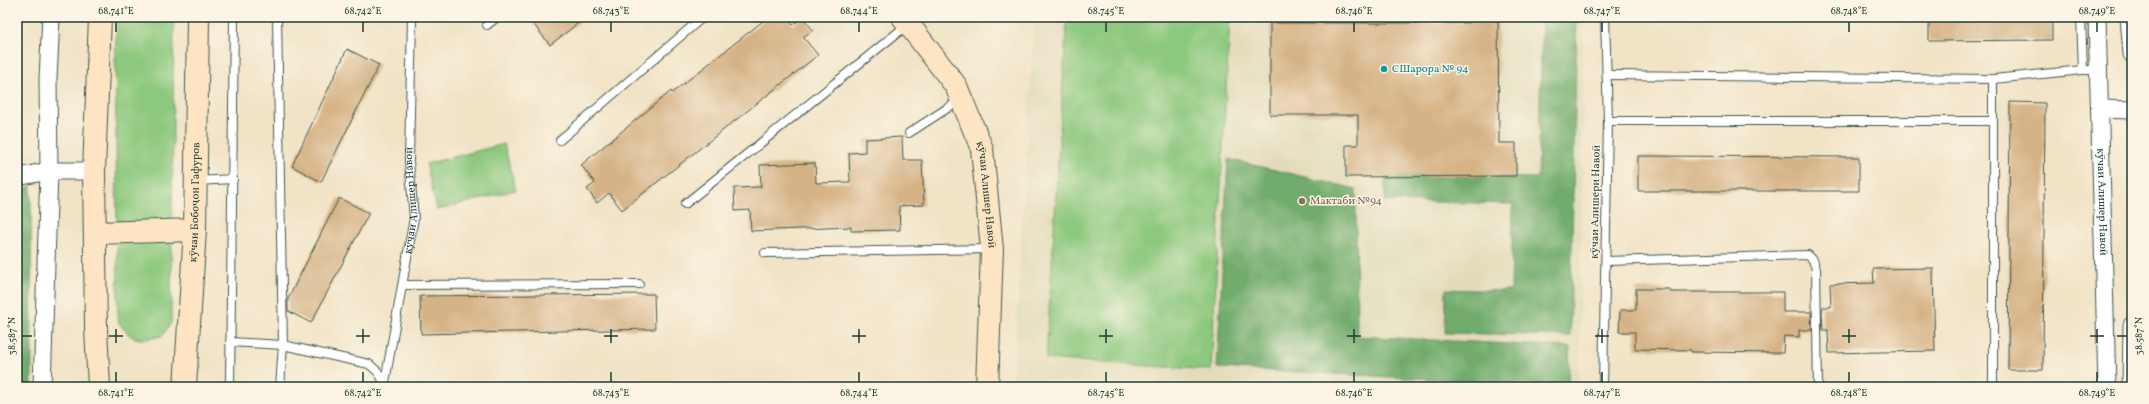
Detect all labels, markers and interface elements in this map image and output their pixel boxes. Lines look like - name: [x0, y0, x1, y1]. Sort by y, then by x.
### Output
- text: 68.741°E: [98, 4, 134, 18]
- text: 68.742°E: [344, 4, 382, 18]
- text: 68.743°E: [593, 4, 629, 18]
- text: 68.744°E: [840, 4, 878, 18]
- text: 68.745°E: [1088, 4, 1124, 18]
- text: 68.746°E: [1336, 4, 1372, 18]
- text: 68.747°E: [1584, 4, 1620, 18]
- text: 68.748°E: [1831, 4, 1867, 18]
- text: 68.749°E: [2079, 4, 2115, 18]
- place label: СШарора № 94: [1392, 62, 1469, 77]
- marker: СШарора № 94: [1379, 64, 1389, 74]
- street label: кӯчаи Алишер Навоӣ: [972, 139, 999, 249]
- street label: кӯчаи Бобоҷон Гафуров: [185, 142, 204, 263]
- street label: кӯчаи Алишери Навоӣ: [1588, 145, 1604, 259]
- street label: кӯчаи Алишер Навоӣ: [400, 147, 422, 255]
- street label: кӯчаи Алишер Навоӣ: [2093, 148, 2111, 256]
- place label: Мактаби №94: [1310, 194, 1383, 209]
- marker: Мактаби №94: [1297, 196, 1307, 206]
- text: 38.587°N: [5, 316, 19, 355]
- text: 38.587°N: [2132, 316, 2146, 355]
- text: 68.741°E: [98, 386, 134, 400]
- text: 68.742°E: [344, 386, 382, 400]
- text: 68.743°E: [593, 386, 629, 400]
- text: 68.744°E: [840, 386, 878, 400]
- text: 68.745°E: [1088, 386, 1124, 400]
- text: 68.746°E: [1336, 386, 1372, 400]
- text: 68.747°E: [1584, 386, 1620, 400]
- text: 68.748°E: [1831, 386, 1867, 400]
- text: 68.749°E: [2079, 386, 2115, 400]

